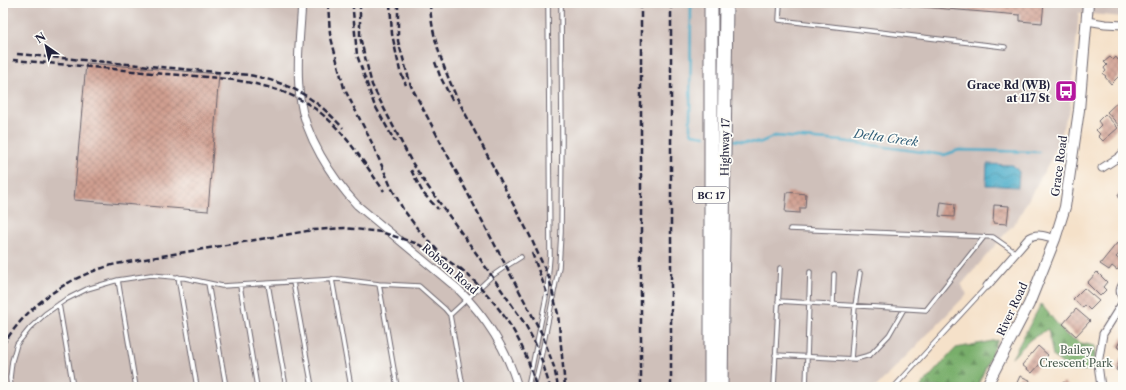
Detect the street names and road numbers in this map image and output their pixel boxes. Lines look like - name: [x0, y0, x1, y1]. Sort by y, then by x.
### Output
- street label: Highway 17: [717, 117, 733, 176]
- street label: Grace Road: [1048, 134, 1070, 197]
- road number: BC 17: [693, 187, 729, 203]
- street label: Robson Road: [419, 241, 481, 297]
- street label: River Road: [993, 280, 1031, 338]

